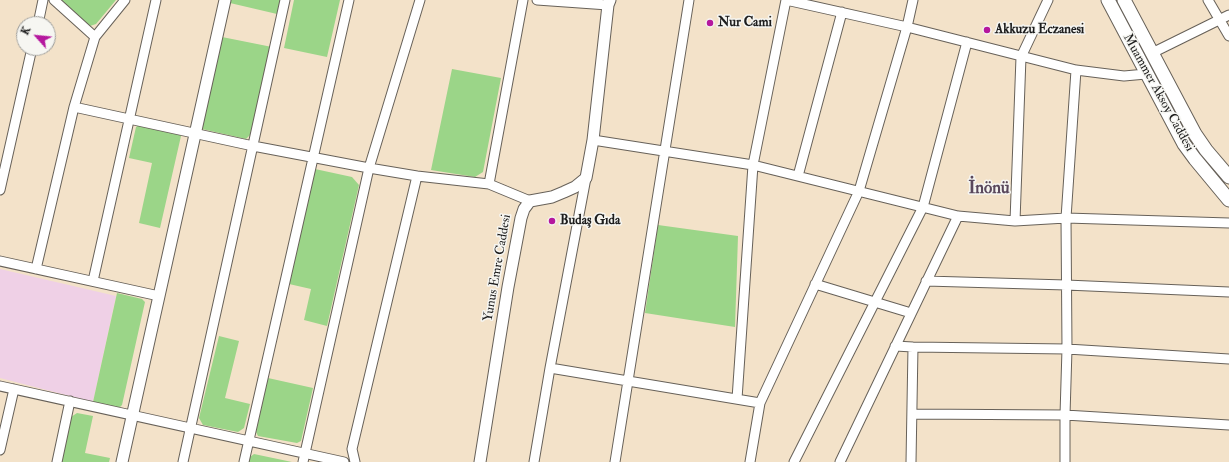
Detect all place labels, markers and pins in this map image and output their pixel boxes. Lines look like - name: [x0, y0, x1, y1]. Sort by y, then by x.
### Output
- place label: Nur Cami: [718, 15, 772, 31]
- marker: Nur Cami: [705, 18, 715, 28]
- place label: Akkuzu Eczanesi: [995, 22, 1084, 38]
- marker: Akkuzu Eczanesi: [982, 25, 992, 35]
- place label: Budaş Gıda: [560, 213, 620, 229]
- marker: Budaş Gıda: [547, 216, 557, 226]

